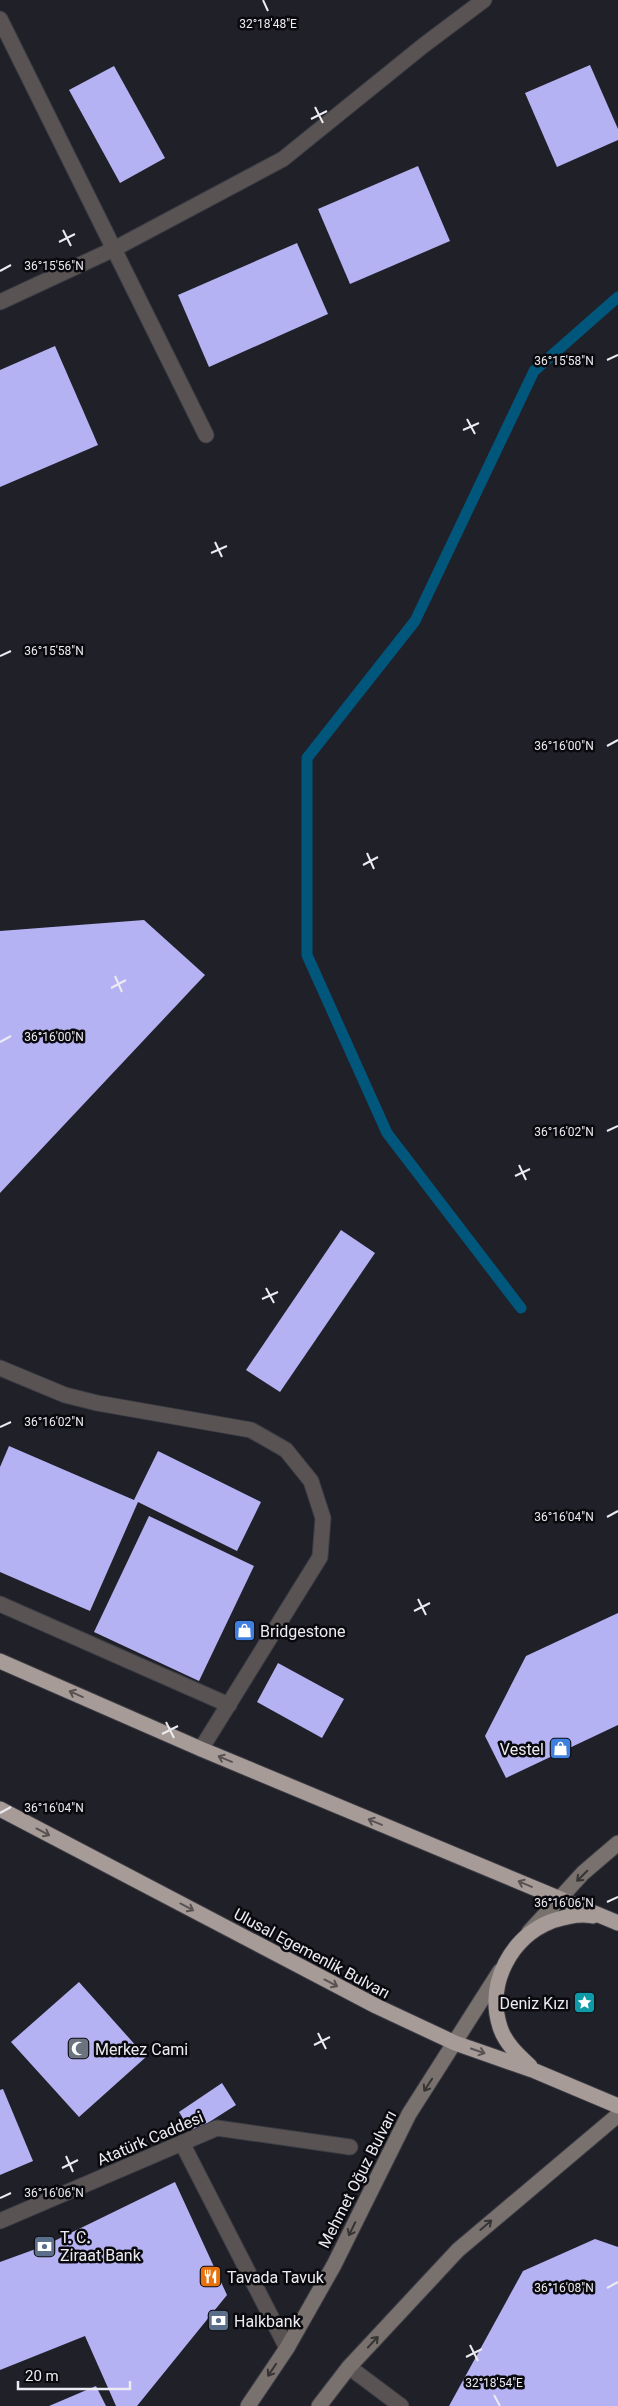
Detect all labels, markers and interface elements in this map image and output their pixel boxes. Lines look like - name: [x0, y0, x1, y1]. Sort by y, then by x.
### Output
- text: 32°18'48"E: [239, 17, 297, 31]
- text: 36°15'56"N: [24, 259, 84, 273]
- text: 36°15'58"N: [534, 354, 594, 368]
- text: 36°15'58"N: [24, 644, 84, 658]
- text: 36°16'00"N: [534, 739, 594, 753]
- text: 36°16'00"N: [24, 1030, 84, 1044]
- text: 36°16'02"N: [534, 1125, 594, 1139]
- text: 36°16'02"N: [24, 1415, 84, 1429]
- text: 36°16'04"N: [534, 1510, 594, 1524]
- shop icon: Bridgestone: [232, 1619, 256, 1643]
- place label: Bridgestone: [260, 1622, 346, 1641]
- one-way arrow: [69, 1688, 84, 1698]
- shop icon: Vestel: [548, 1737, 572, 1761]
- place label: Vestel: [500, 1740, 544, 1759]
- one-way arrow: [218, 1753, 233, 1763]
- text: 36°16'04"N: [24, 1801, 84, 1815]
- one-way arrow: [368, 1816, 383, 1826]
- one-way arrow: [35, 1828, 50, 1837]
- one-way arrow: [576, 1869, 588, 1881]
- one-way arrow: [518, 1879, 533, 1888]
- text: 36°16'06"N: [534, 1896, 594, 1910]
- one-way arrow: [179, 1903, 194, 1912]
- street label: Ulusal Egemenlik Bulvarı: [231, 1904, 393, 2003]
- one-way arrow: [323, 1979, 338, 1988]
- place icon: Deniz Kızı: [573, 1991, 597, 2015]
- place label: Deniz Kızı: [499, 1994, 569, 2013]
- mosque icon: Merkez Cami: [67, 2037, 91, 2061]
- place label: Merkez Cami: [95, 2040, 188, 2059]
- one-way arrow: [470, 2047, 485, 2056]
- one-way arrow: [422, 2078, 433, 2092]
- street label: Mehmet Oğuz Bulvarı: [314, 2107, 400, 2251]
- street label: Atatürk Caddesi: [94, 2108, 206, 2169]
- text: 36°16'06"N: [24, 2186, 84, 2200]
- one-way arrow: [479, 2220, 492, 2231]
- one-way arrow: [347, 2221, 357, 2236]
- place label: T. C. Ziraat Bank: [60, 2228, 142, 2265]
- bank icon: T. C. Ziraat Bank: [32, 2234, 56, 2258]
- restaurant icon: Tavada Tavuk: [199, 2265, 223, 2289]
- place label: Tavada Tavuk: [227, 2268, 325, 2287]
- text: 36°16'08"N: [534, 2281, 594, 2295]
- bank icon: Halkbank: [206, 2309, 230, 2333]
- place label: Halkbank: [234, 2312, 302, 2331]
- one-way arrow: [367, 2335, 379, 2348]
- scale bar: [18, 2358, 130, 2390]
- one-way arrow: [267, 2363, 278, 2377]
- text: 20 m: [25, 2367, 59, 2385]
- text: 32°18'54"E: [465, 2376, 523, 2390]

